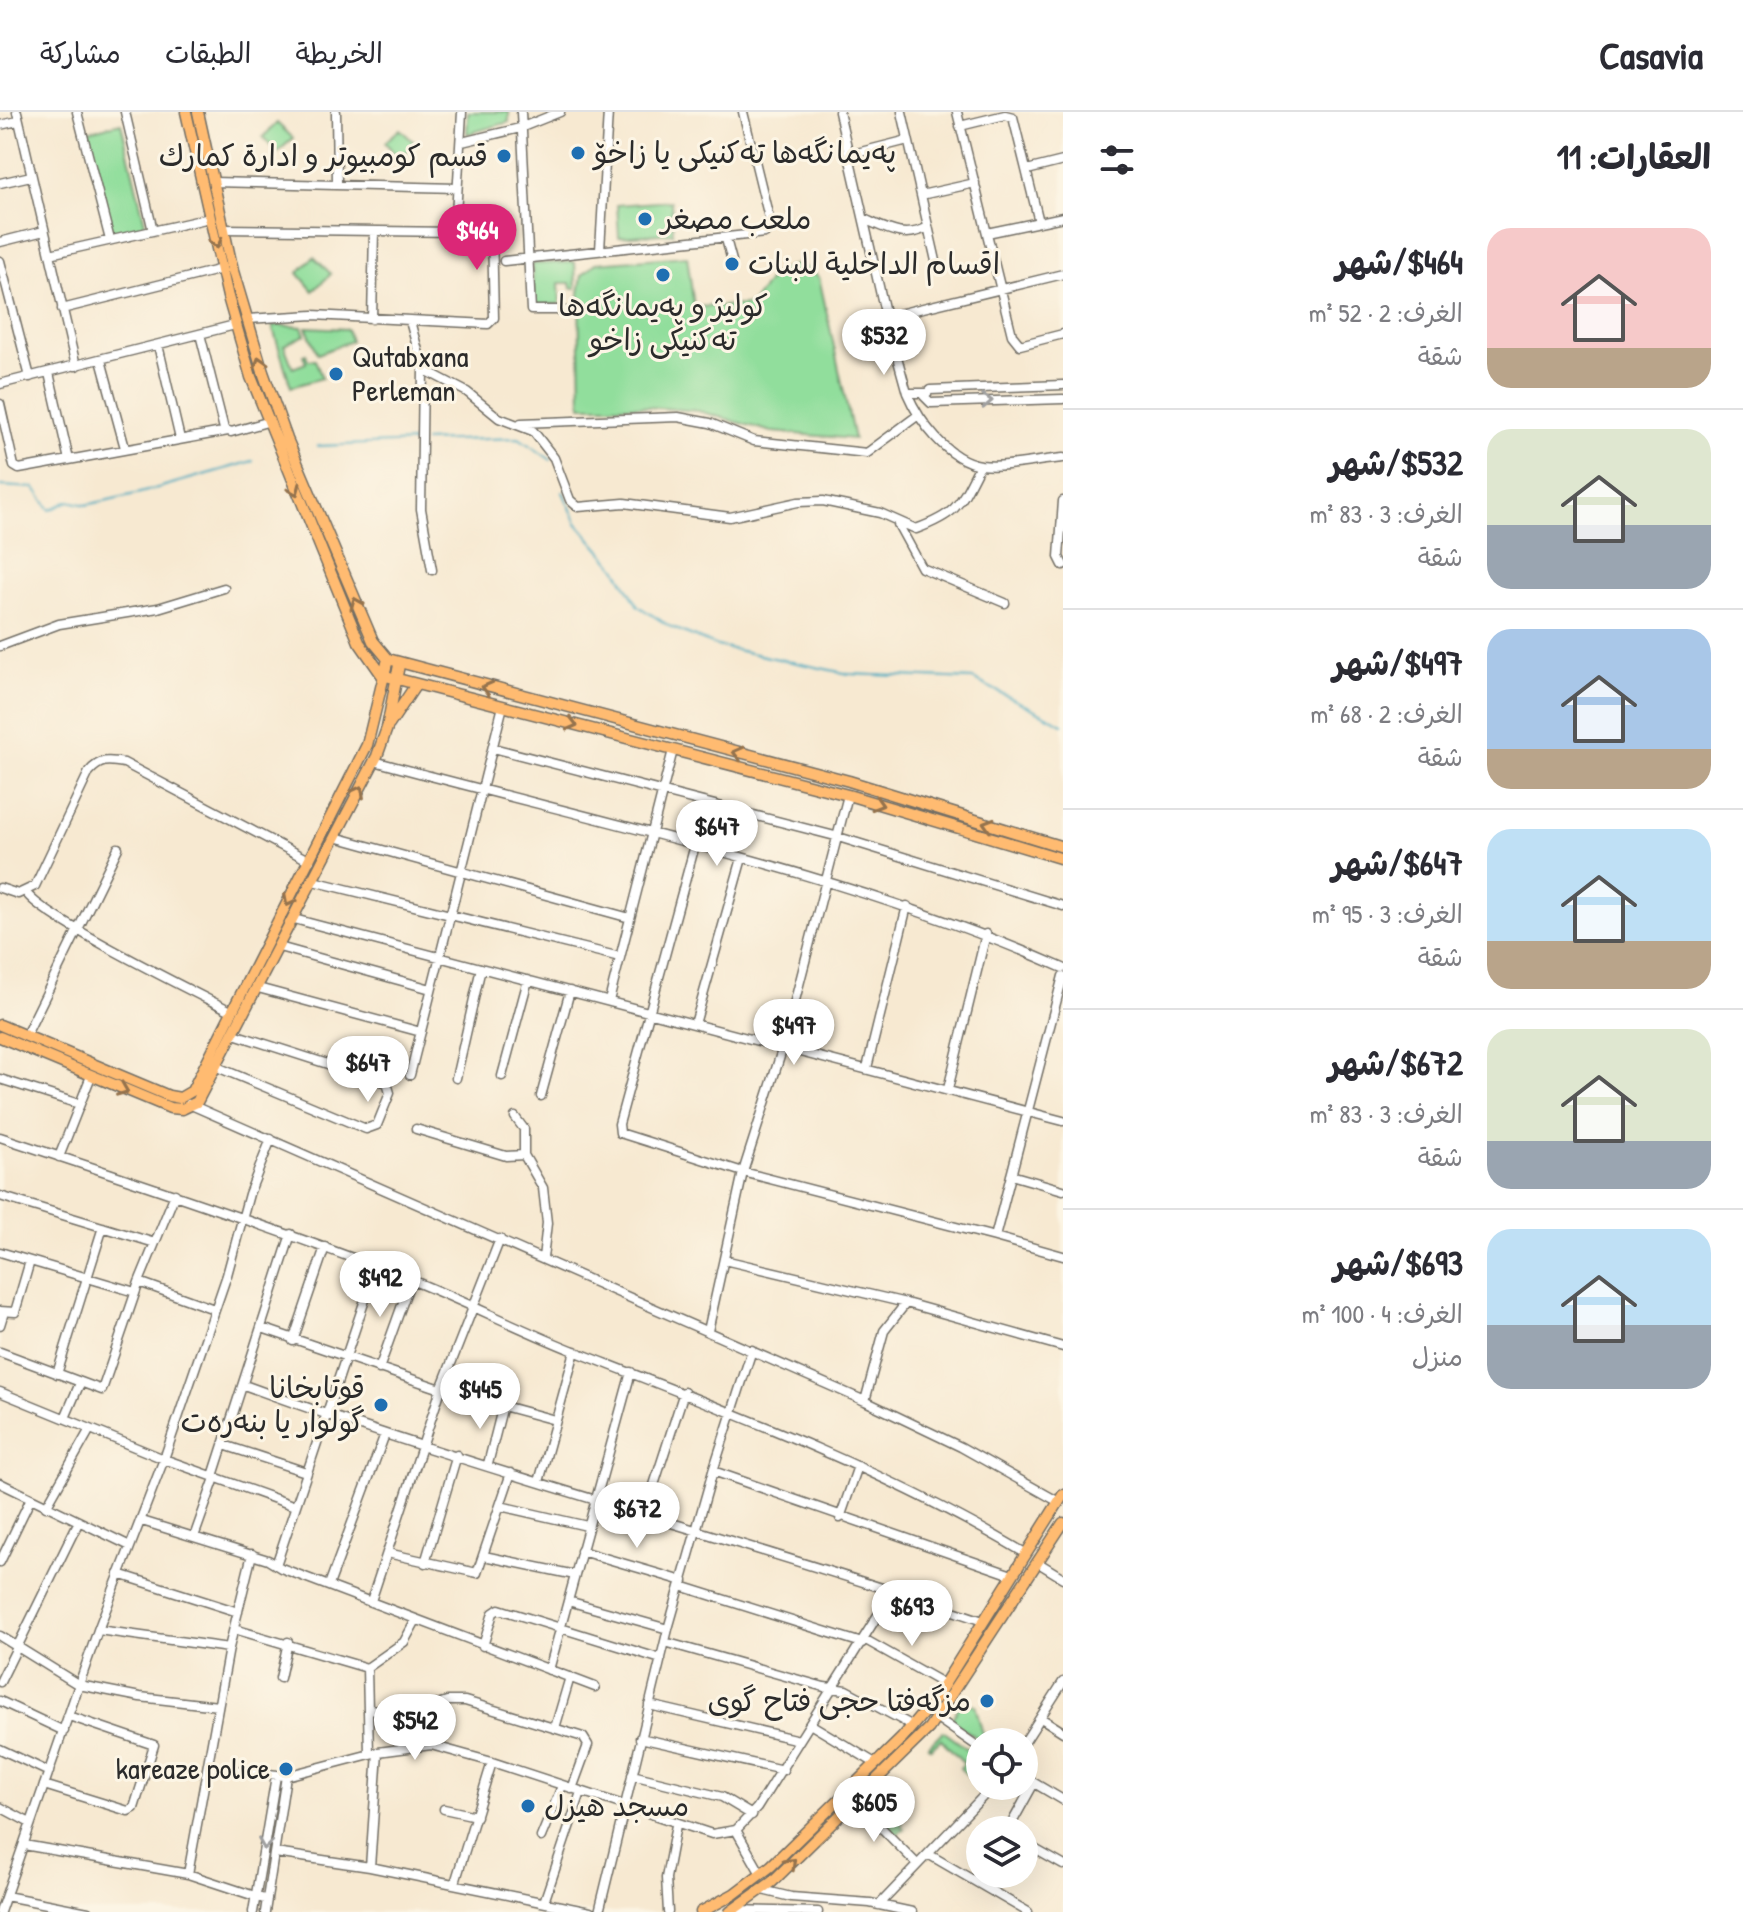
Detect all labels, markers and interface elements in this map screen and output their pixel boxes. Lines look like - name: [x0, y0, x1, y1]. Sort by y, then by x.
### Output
- text: Casavia: [1599, 29, 1703, 81]
- text: مشاركة: [40, 34, 121, 72]
- text: الطبقات: [165, 34, 251, 72]
- text: الخريطة: [295, 34, 383, 72]
- place label: پەیمانگەها تەکنیکی یا زاخۆ: [592, 132, 896, 172]
- text: العقارات: 11: [1557, 134, 1711, 180]
- place label: قسم کومبیوتر و ادارة كمارك: [159, 135, 488, 178]
- icon: filters: [1095, 138, 1139, 182]
- marker: پەیمانگەها تەکنیکی یا زاخۆ: [569, 144, 587, 162]
- marker: قسم کومبیوتر و ادارة كمارك: [495, 147, 513, 165]
- place label: ملعب مصغر: [658, 198, 811, 238]
- pin: $464: [430, 204, 524, 272]
- marker: ملعب مصغر: [636, 210, 654, 228]
- text: $464: [455, 212, 499, 247]
- one-way arrow: [206, 235, 223, 249]
- text: $464/شهر: [1336, 239, 1463, 285]
- place label: اقسام الداخلیة للبنات: [748, 243, 1000, 286]
- marker: اقسام الداخلیة للبنات: [723, 255, 741, 273]
- icon: home: [1551, 260, 1647, 356]
- marker: كوليژ و په‌يمانگه‌ها ته‌كنيكى زاخو: [654, 266, 672, 284]
- place label: كوليژ و په‌يمانگه‌ها ته‌كنيكى زاخو: [558, 285, 768, 359]
- text: الغرف: 2 · 52 m²: [1309, 295, 1463, 330]
- pin: $532: [837, 309, 931, 377]
- text: $532: [860, 317, 908, 352]
- place label: Qutabxana Perleman: [352, 336, 469, 410]
- text: شقة: [1418, 338, 1463, 373]
- one-way arrow: [253, 355, 269, 369]
- marker: Qutabxana Perleman: [327, 365, 345, 383]
- one-way arrow: [981, 393, 994, 410]
- text: $532/شهر: [1329, 440, 1463, 486]
- icon: home: [1551, 461, 1647, 557]
- one-way arrow: [285, 482, 301, 496]
- text: الغرف: 3 · 83 m²: [1310, 496, 1463, 531]
- text: شقة: [1418, 539, 1463, 574]
- one-way arrow: [350, 597, 366, 611]
- text: $497/شهر: [1333, 640, 1463, 686]
- icon: home: [1551, 661, 1647, 757]
- one-way arrow: [480, 681, 494, 698]
- text: الغرف: 2 · 68 m²: [1310, 696, 1463, 731]
- one-way arrow: [565, 714, 579, 731]
- text: شقة: [1418, 739, 1463, 774]
- one-way arrow: [732, 746, 746, 763]
- one-way arrow: [349, 785, 364, 800]
- one-way arrow: [871, 795, 884, 811]
- pin: $647: [670, 800, 764, 868]
- text: $647: [694, 808, 740, 843]
- one-way arrow: [982, 817, 996, 833]
- text: $647/شهر: [1332, 840, 1463, 886]
- icon: home: [1551, 861, 1647, 957]
- one-way arrow: [283, 892, 299, 907]
- text: الغرف: 3 · 95 m²: [1312, 896, 1463, 931]
- text: شقة: [1418, 939, 1463, 974]
- pin: $497: [747, 999, 841, 1067]
- text: $497: [771, 1007, 817, 1042]
- pin: $647: [321, 1036, 415, 1104]
- text: $672/شهر: [1329, 1040, 1463, 1086]
- text: $647: [345, 1044, 391, 1079]
- icon: home: [1551, 1061, 1647, 1157]
- one-way arrow: [115, 1080, 129, 1097]
- text: الغرف: 3 · 83 m²: [1310, 1096, 1463, 1131]
- text: شقة: [1418, 1139, 1463, 1174]
- text: $693/شهر: [1334, 1240, 1463, 1286]
- pin: $492: [333, 1251, 427, 1319]
- text: $492: [358, 1259, 402, 1294]
- icon: home: [1551, 1261, 1647, 1357]
- text: الغرف: 4 · 100 m²: [1302, 1296, 1463, 1331]
- text: منزل: [1412, 1339, 1463, 1374]
- pin: $445: [433, 1363, 527, 1431]
- place label: قوتابخانا گولوار یا بنەرەت: [181, 1367, 365, 1442]
- text: $445: [458, 1371, 502, 1406]
- marker: قوتابخانا گولوار یا بنەرەت: [372, 1396, 390, 1414]
- pin: $672: [590, 1482, 684, 1550]
- text: $672: [613, 1490, 661, 1525]
- pin: $693: [865, 1580, 959, 1648]
- text: $693: [890, 1588, 934, 1623]
- place label: مزگەفتا حجی فتاح گوی: [707, 1680, 971, 1721]
- marker: مزگەفتا حجی فتاح گوی: [978, 1692, 996, 1710]
- pin: $542: [368, 1694, 462, 1762]
- text: $542: [392, 1702, 438, 1737]
- map controls: [966, 1728, 1038, 1888]
- button: locate: [966, 1728, 1038, 1800]
- place label: kareaze police: [116, 1748, 270, 1788]
- marker: kareaze police: [277, 1760, 295, 1778]
- pin: $605: [827, 1776, 921, 1844]
- text: $605: [851, 1784, 897, 1819]
- place label: مسجد هيزل: [544, 1785, 689, 1825]
- marker: مسجد هيزل: [519, 1797, 537, 1815]
- button: layers: [966, 1816, 1038, 1888]
- one-way arrow: [257, 1837, 274, 1851]
- one-way arrow: [782, 1858, 796, 1873]

